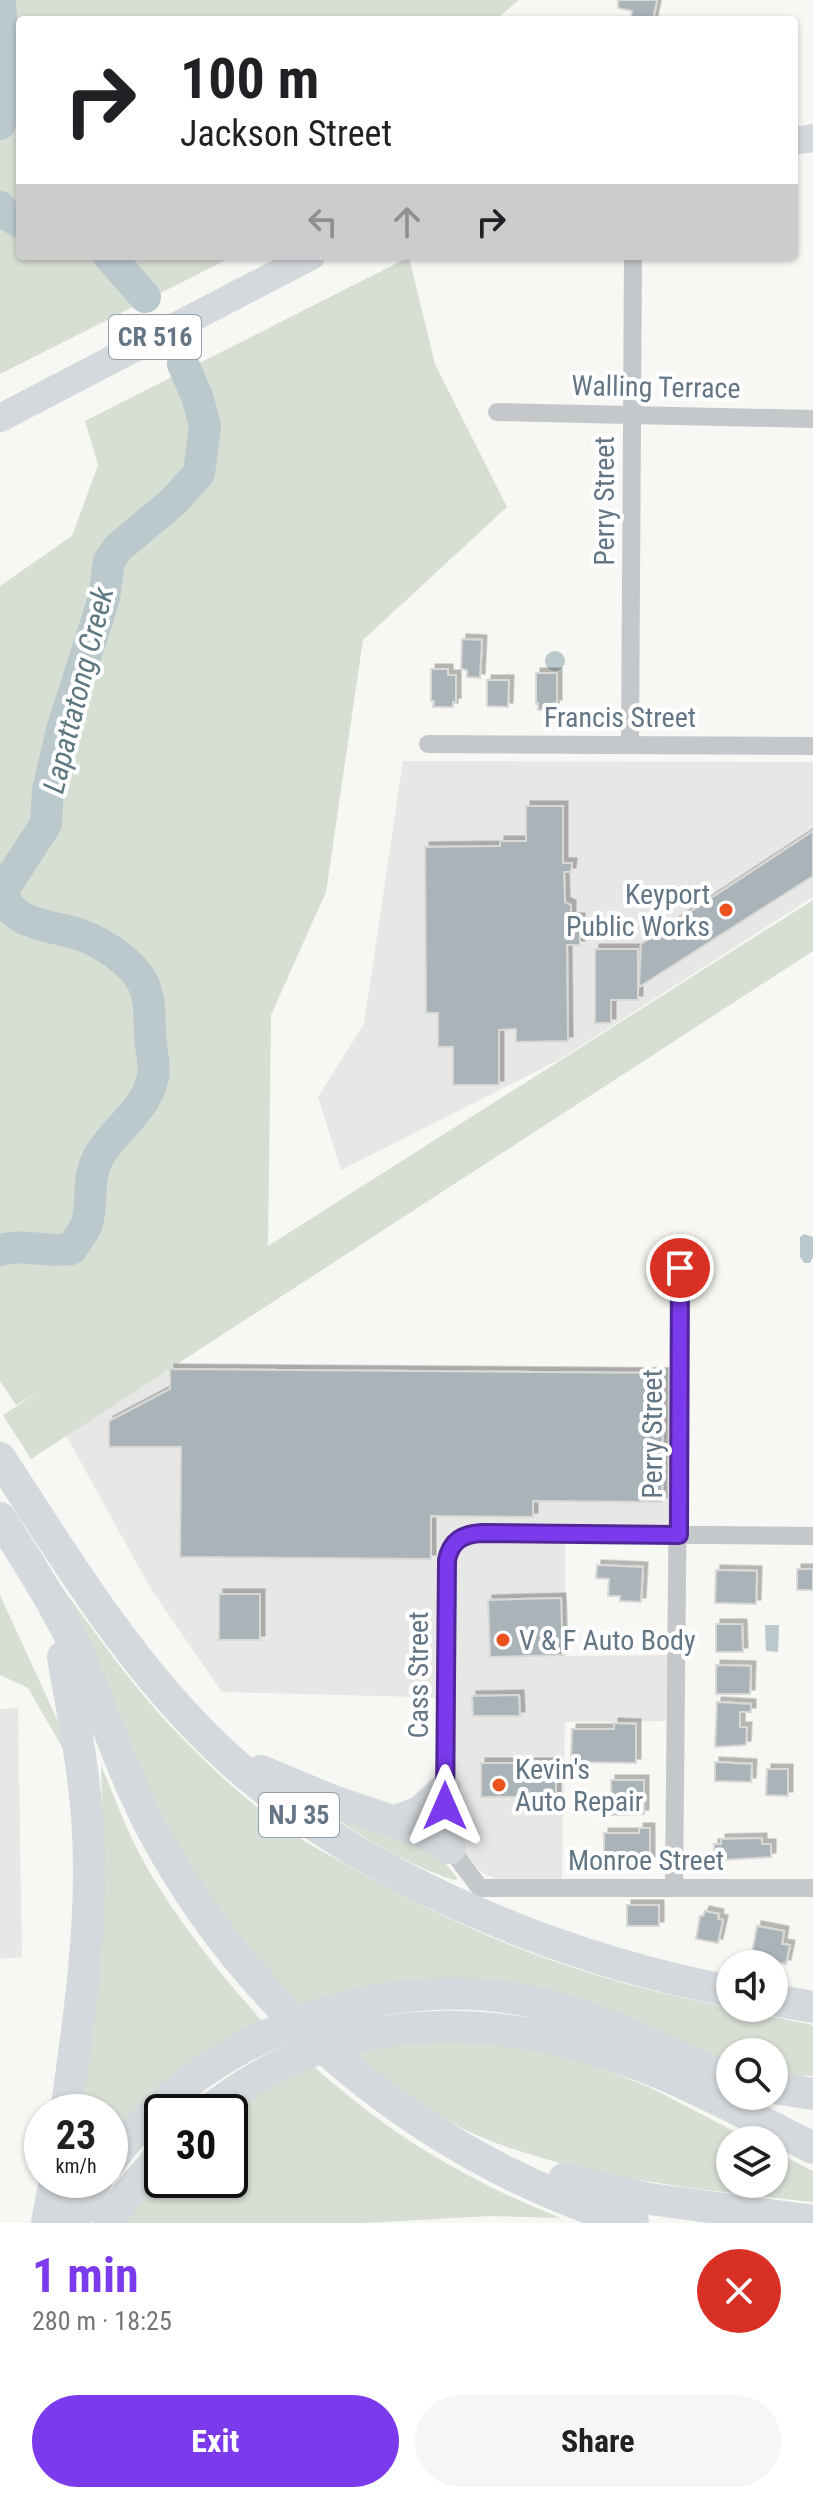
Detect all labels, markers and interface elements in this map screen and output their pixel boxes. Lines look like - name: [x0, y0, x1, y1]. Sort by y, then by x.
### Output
- text: 100 m: [180, 46, 319, 112]
- icon: right: [48, 48, 152, 152]
- text: Jackson Street: [180, 113, 392, 155]
- icon: left: [301, 200, 345, 244]
- icon: ahead: [385, 200, 429, 244]
- icon: right: [469, 200, 513, 244]
- road number: CR 516: [109, 315, 201, 359]
- street label: Walling Terrace: [571, 369, 741, 405]
- street label: Perry Street: [588, 436, 621, 566]
- water label: Lapattatong Creek: [36, 583, 121, 797]
- street label: Francis Street: [544, 701, 696, 734]
- place label: Keyport Public Works: [566, 878, 710, 943]
- marker: Keyport Public Works: [717, 901, 735, 919]
- pin: [646, 1234, 714, 1302]
- icon: arrive: [658, 1246, 702, 1290]
- street label: Perry Street: [636, 1369, 669, 1499]
- street label: Cass Street: [402, 1612, 435, 1738]
- place label: V & F Auto Body: [519, 1624, 696, 1657]
- marker: V & F Auto Body: [494, 1631, 512, 1649]
- place label: Kevin's Auto Repair: [515, 1753, 643, 1818]
- position arrow: [403, 1764, 487, 1848]
- marker: Kevin's Auto Repair: [490, 1776, 508, 1794]
- road number: NJ 35: [259, 1793, 339, 1837]
- street label: Monroe Street: [568, 1844, 724, 1877]
- map controls: [716, 1950, 788, 2198]
- button: sound: [716, 1950, 788, 2022]
- button: search: [716, 2038, 788, 2110]
- speed limit sign: 30: [144, 2094, 248, 2198]
- text: 23: [56, 2112, 96, 2159]
- button: layers: [716, 2126, 788, 2198]
- text: km/h: [55, 2154, 97, 2178]
- text: 1 min: [32, 2247, 139, 2304]
- button: close: [697, 2249, 781, 2333]
- text: 280 m · 18:25: [32, 2306, 172, 2336]
- button: Exit: [32, 2395, 399, 2487]
- button: Share: [415, 2395, 781, 2487]

